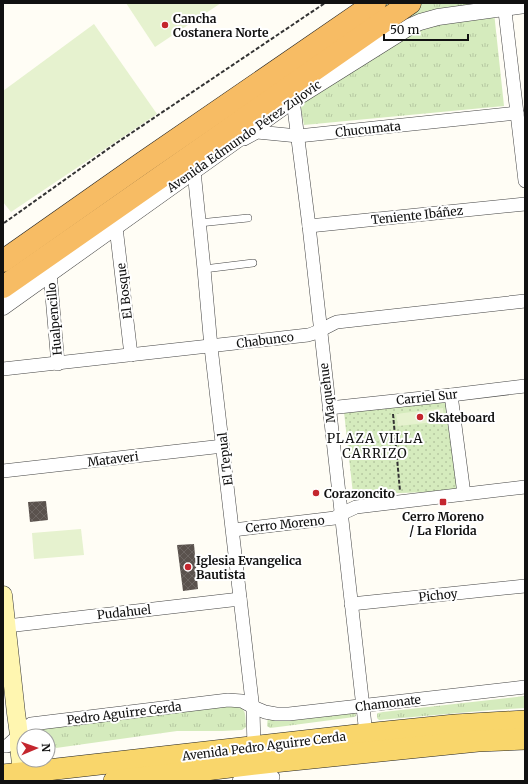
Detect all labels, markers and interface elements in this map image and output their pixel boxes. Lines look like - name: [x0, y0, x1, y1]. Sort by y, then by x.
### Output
- place label: Cancha Costanera Norte: [173, 11, 269, 40]
- scale bar: [384, 16, 468, 42]
- marker: Cancha Costanera Norte: [160, 20, 170, 30]
- text: 50 m: [390, 22, 419, 37]
- street label: Avenida Edmundo Pérez Zujovic: [163, 77, 324, 196]
- street label: Chucumata: [334, 118, 402, 140]
- street label: Teniente Ibáñez: [370, 203, 464, 227]
- street label: El Bosque: [113, 262, 135, 320]
- street label: Hualpencillo: [43, 282, 65, 356]
- street label: Chabunco: [235, 329, 295, 351]
- street label: Maquehue: [316, 362, 338, 424]
- street label: Carriel Sur: [396, 386, 459, 408]
- place label: Skateboard: [428, 410, 495, 425]
- marker: Skateboard: [415, 412, 425, 422]
- district label: PLAZA VILLA CARRIZO: [327, 430, 423, 462]
- street label: El Tepual: [214, 431, 236, 487]
- street label: Mataveri: [86, 448, 140, 470]
- place label: Corazoncito: [324, 486, 395, 501]
- marker: Corazoncito: [311, 488, 321, 498]
- marker: Cerro Moreno / La Florida: [438, 497, 448, 507]
- place label: Cerro Moreno / La Florida: [402, 509, 484, 538]
- street label: Cerro Moreno: [245, 512, 325, 536]
- place label: Iglesia Evangelica Bautista: [196, 553, 302, 582]
- marker: Iglesia Evangelica Bautista: [183, 562, 193, 572]
- street label: Pichoy: [418, 585, 458, 605]
- street label: Pudahuel: [96, 602, 152, 622]
- street label: Chamonate: [354, 692, 422, 714]
- street label: Pedro Aguirre Cerda: [66, 698, 183, 727]
- north arrow: [16, 728, 56, 768]
- street label: Avenida Pedro Aguirre Cerda: [180, 728, 347, 764]
- text: N: [39, 743, 53, 753]

